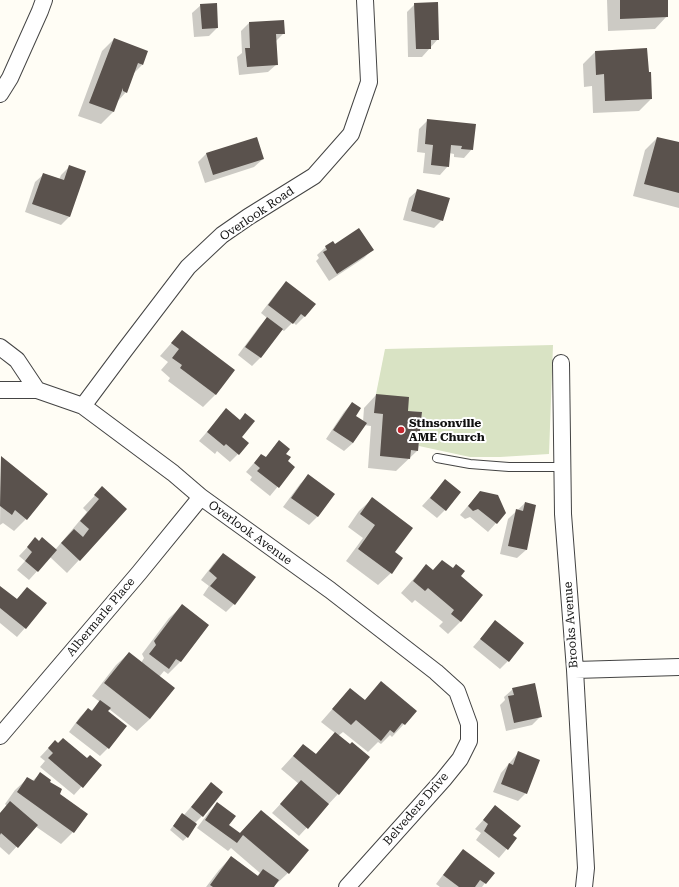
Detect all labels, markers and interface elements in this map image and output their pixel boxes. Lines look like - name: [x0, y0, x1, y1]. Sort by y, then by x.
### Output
- street label: Overlook Road: [217, 184, 297, 244]
- place label: Stinsonville AME Church: [409, 416, 485, 444]
- marker: Stinsonville AME Church: [396, 425, 406, 435]
- street label: Overlook Avenue: [205, 498, 295, 568]
- street label: Albermarle Place: [64, 575, 138, 659]
- street label: Brooks Avenue: [561, 581, 581, 669]
- street label: Belvedere Drive: [380, 770, 452, 848]

